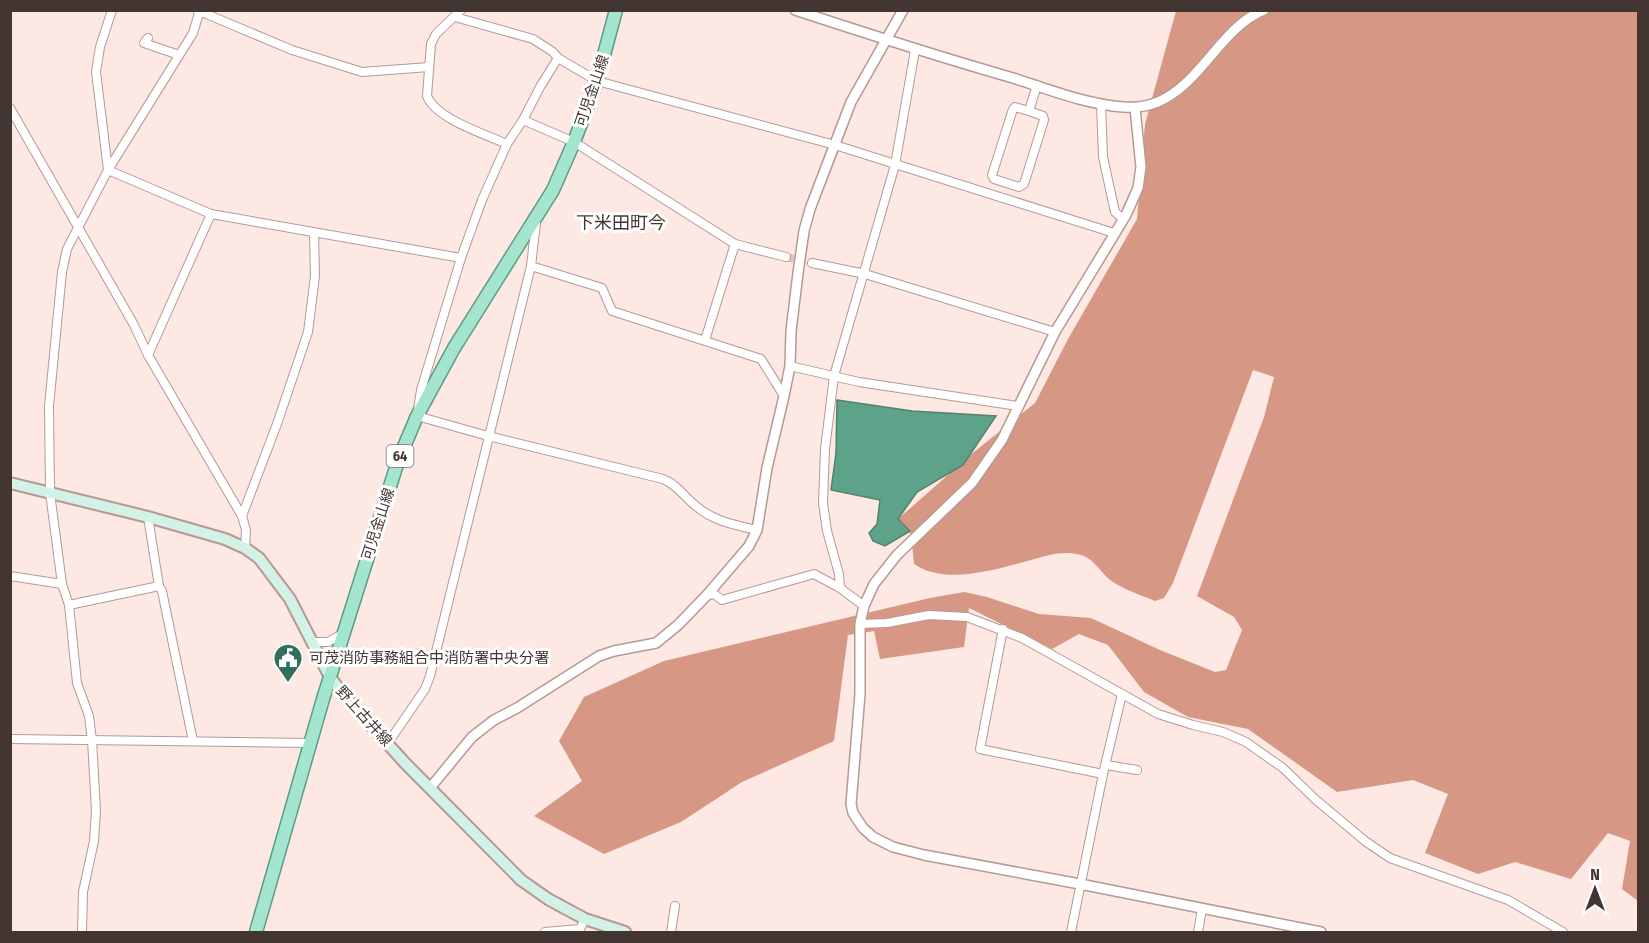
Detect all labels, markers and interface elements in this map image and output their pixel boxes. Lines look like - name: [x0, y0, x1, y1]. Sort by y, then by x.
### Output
- street label: 可児金山線: [571, 53, 613, 129]
- district label: 下米田町今: [576, 212, 666, 234]
- road number: 64: [386, 445, 414, 467]
- street label: 可児金山線: [358, 486, 398, 562]
- public building icon: 可茂消防事務組合中消防署中央分署: [272, 642, 304, 684]
- place label: 可茂消防事務組合中消防署中央分署: [309, 649, 549, 667]
- street label: 野上古井線: [332, 682, 396, 750]
- north arrow: [1565, 859, 1625, 919]
- text: N: [1590, 865, 1600, 884]

